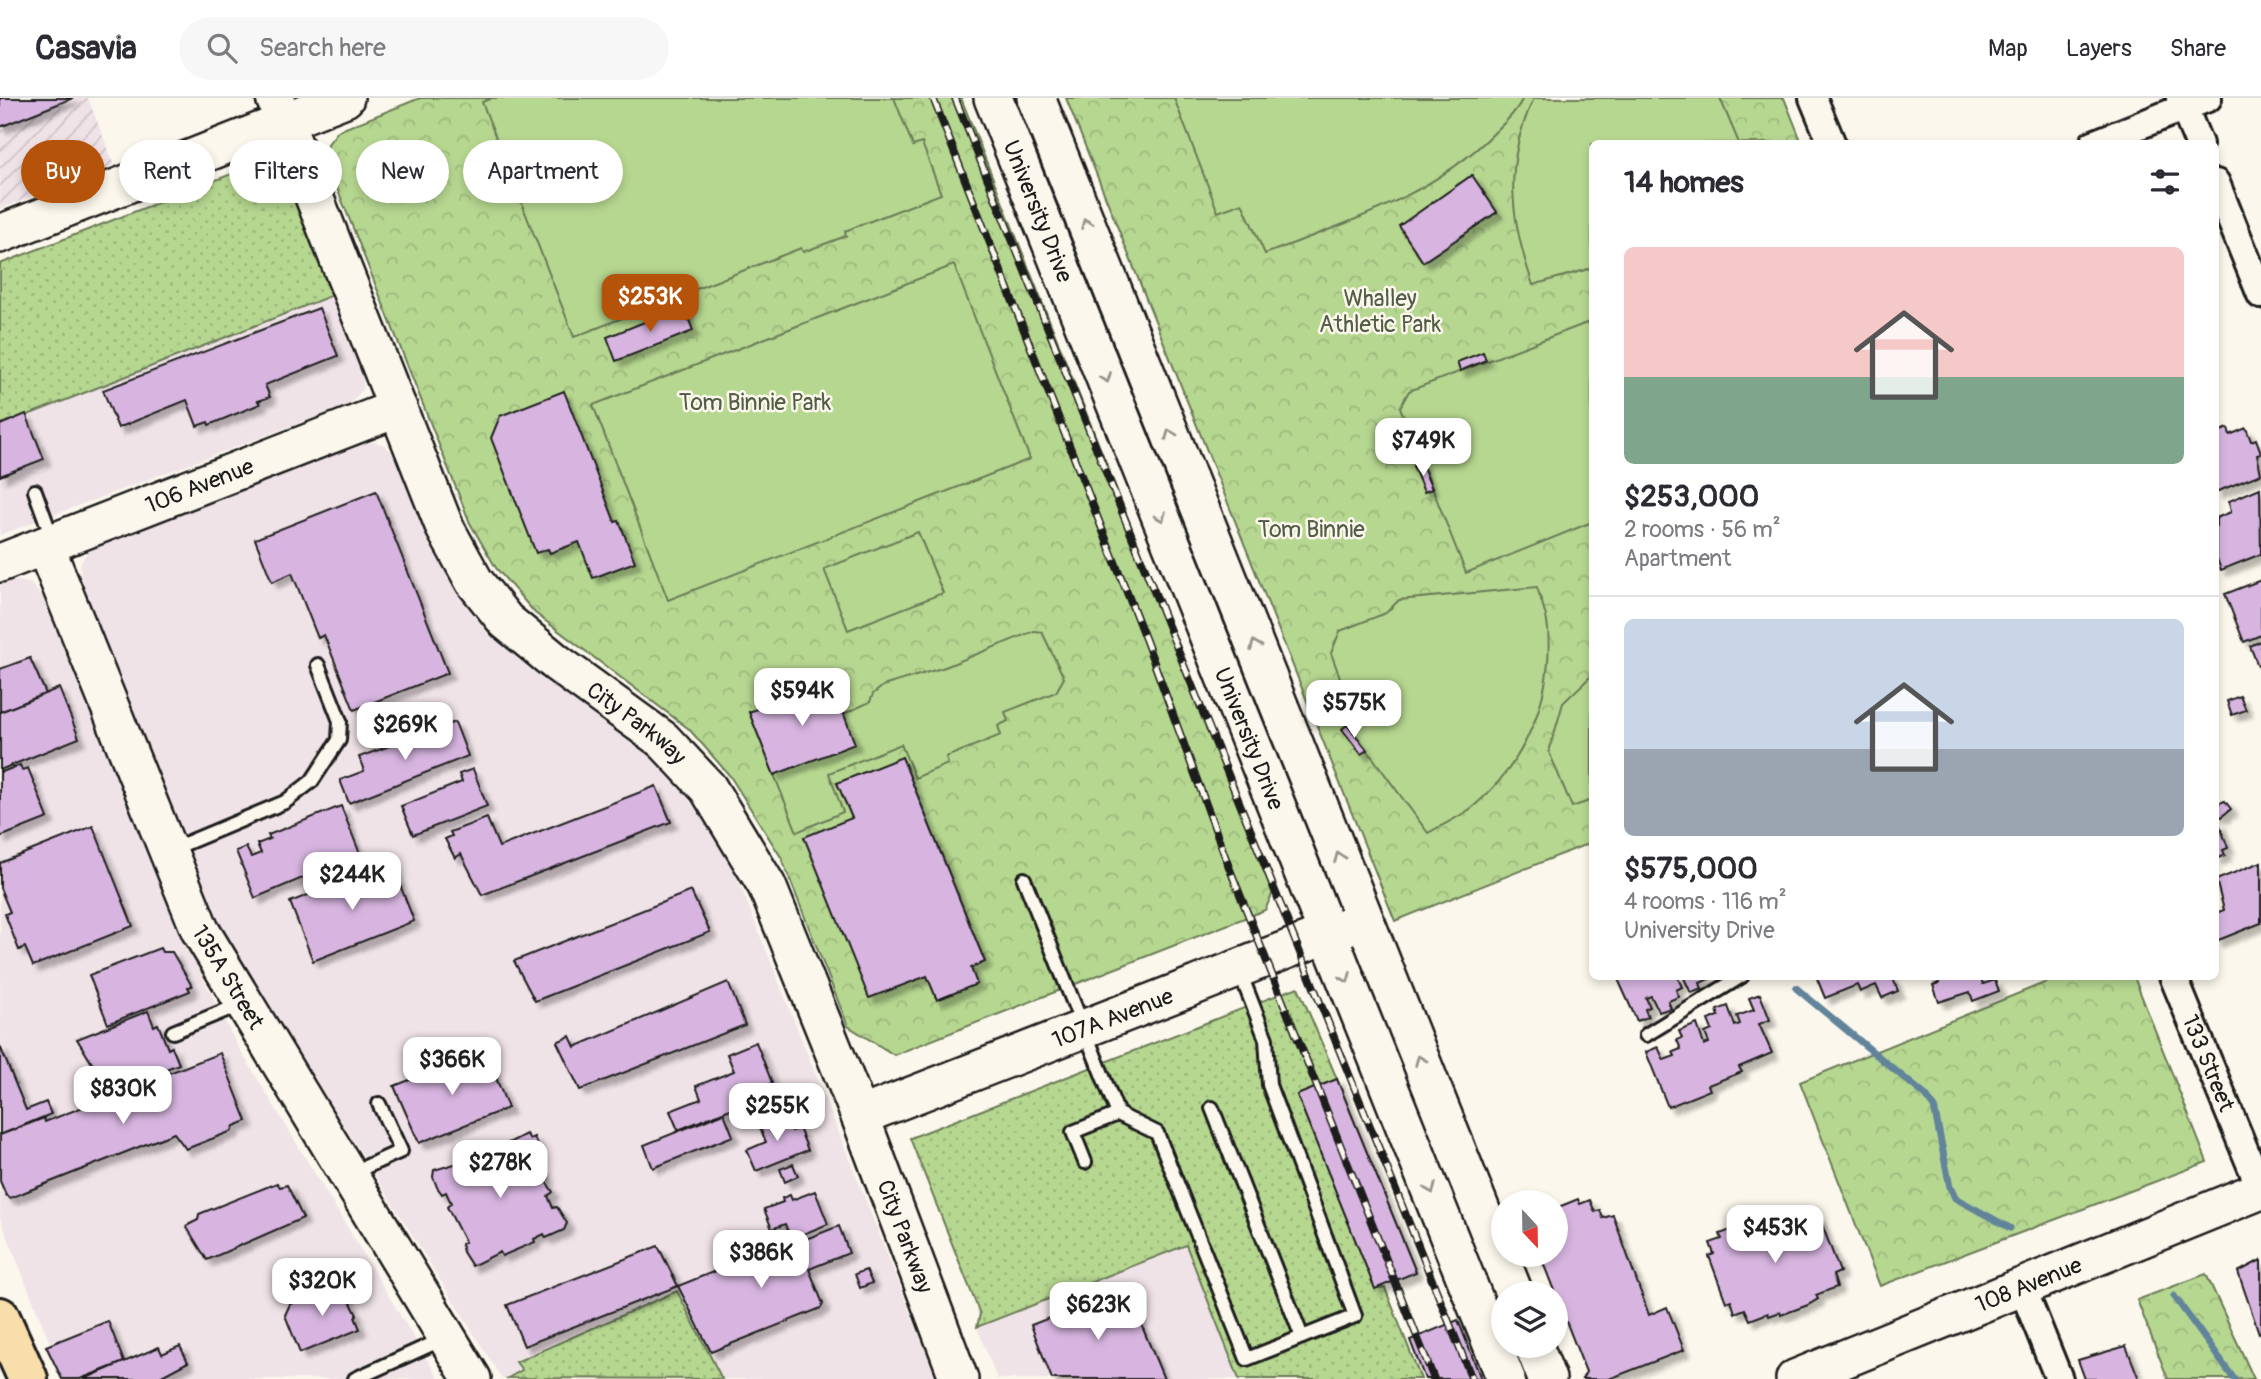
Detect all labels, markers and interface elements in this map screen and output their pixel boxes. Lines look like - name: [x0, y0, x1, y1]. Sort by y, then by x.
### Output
- search box: [179, 17, 669, 80]
- text: Casavia: [35, 28, 137, 69]
- icon: search: [203, 29, 241, 67]
- text: Search here: [259, 32, 386, 64]
- text: Map: [1988, 34, 2028, 63]
- text: Layers: [2066, 34, 2132, 63]
- text: Share: [2170, 34, 2226, 63]
- street label: University Drive: [996, 136, 1080, 287]
- chip: Buy: [21, 140, 105, 203]
- chip: Rent: [119, 140, 215, 203]
- chip: Filters: [229, 140, 342, 203]
- chip: New: [356, 140, 449, 203]
- chip: Apartment: [463, 140, 623, 203]
- icon: filters: [2146, 163, 2184, 201]
- text: 14 homes: [1624, 164, 1744, 201]
- one-way arrow: [1080, 217, 1094, 229]
- pin: $253K: [601, 274, 699, 334]
- text: $253K: [618, 282, 682, 311]
- park label: Whalley Athletic Park: [1319, 284, 1441, 339]
- icon: home: [1841, 292, 1967, 418]
- one-way arrow: [1097, 371, 1111, 383]
- park label: Tom Binnie Park: [679, 388, 832, 417]
- pin: $749K: [1374, 418, 1472, 478]
- text: $749K: [1391, 426, 1455, 455]
- one-way arrow: [1165, 429, 1179, 441]
- street label: 106 Avenue: [141, 451, 259, 520]
- text: $253,000: [1624, 478, 1759, 515]
- one-way arrow: [1152, 510, 1166, 522]
- park label: Tom Binnie: [1257, 515, 1365, 544]
- text: 2 rooms · 56 m²: [1624, 515, 1781, 544]
- text: Apartment: [1624, 544, 1731, 573]
- one-way arrow: [1249, 640, 1263, 652]
- street label: University Drive: [1208, 663, 1291, 815]
- icon: home: [1841, 664, 1967, 790]
- pin: $594K: [753, 668, 851, 728]
- street label: City Parkway: [581, 675, 693, 771]
- text: $594K: [770, 676, 834, 705]
- pin: $575K: [1305, 680, 1403, 740]
- text: $575K: [1322, 688, 1386, 717]
- pin: $269K: [356, 702, 454, 762]
- text: $269K: [373, 710, 437, 739]
- text: $575,000: [1624, 850, 1758, 887]
- one-way arrow: [1333, 851, 1347, 863]
- pin: $244K: [303, 852, 401, 912]
- text: $244K: [319, 860, 385, 889]
- text: 4 rooms · 116 m²: [1624, 887, 1787, 916]
- text: University Drive: [1624, 916, 1775, 945]
- street label: 135A Street: [185, 920, 271, 1035]
- one-way arrow: [1337, 971, 1351, 983]
- street label: 107A Avenue: [1048, 981, 1178, 1055]
- street label: 133 Street: [2175, 1010, 2241, 1117]
- pin: $366K: [403, 1038, 501, 1097]
- text: $366K: [419, 1045, 485, 1074]
- one-way arrow: [1415, 1055, 1429, 1067]
- pin: $830K: [74, 1066, 172, 1126]
- text: $830K: [90, 1074, 156, 1103]
- pin: $255K: [728, 1084, 826, 1143]
- text: $255K: [745, 1091, 809, 1120]
- pin: $278K: [451, 1140, 549, 1200]
- text: $278K: [469, 1148, 531, 1177]
- street label: City Parkway: [870, 1176, 939, 1297]
- one-way arrow: [1422, 1182, 1436, 1194]
- north arrow: [1491, 1190, 1568, 1267]
- map controls: [1491, 1190, 1568, 1358]
- pin: $453K: [1726, 1206, 1824, 1265]
- text: $453K: [1743, 1213, 1807, 1242]
- pin: $386K: [712, 1230, 810, 1290]
- text: $386K: [729, 1238, 793, 1267]
- street label: 108 Avenue: [1971, 1250, 2087, 1319]
- pin: $320K: [273, 1258, 371, 1318]
- text: $320K: [288, 1266, 356, 1295]
- button: layers: [1491, 1281, 1568, 1358]
- pin: $623K: [1049, 1282, 1147, 1342]
- text: $623K: [1066, 1290, 1130, 1319]

